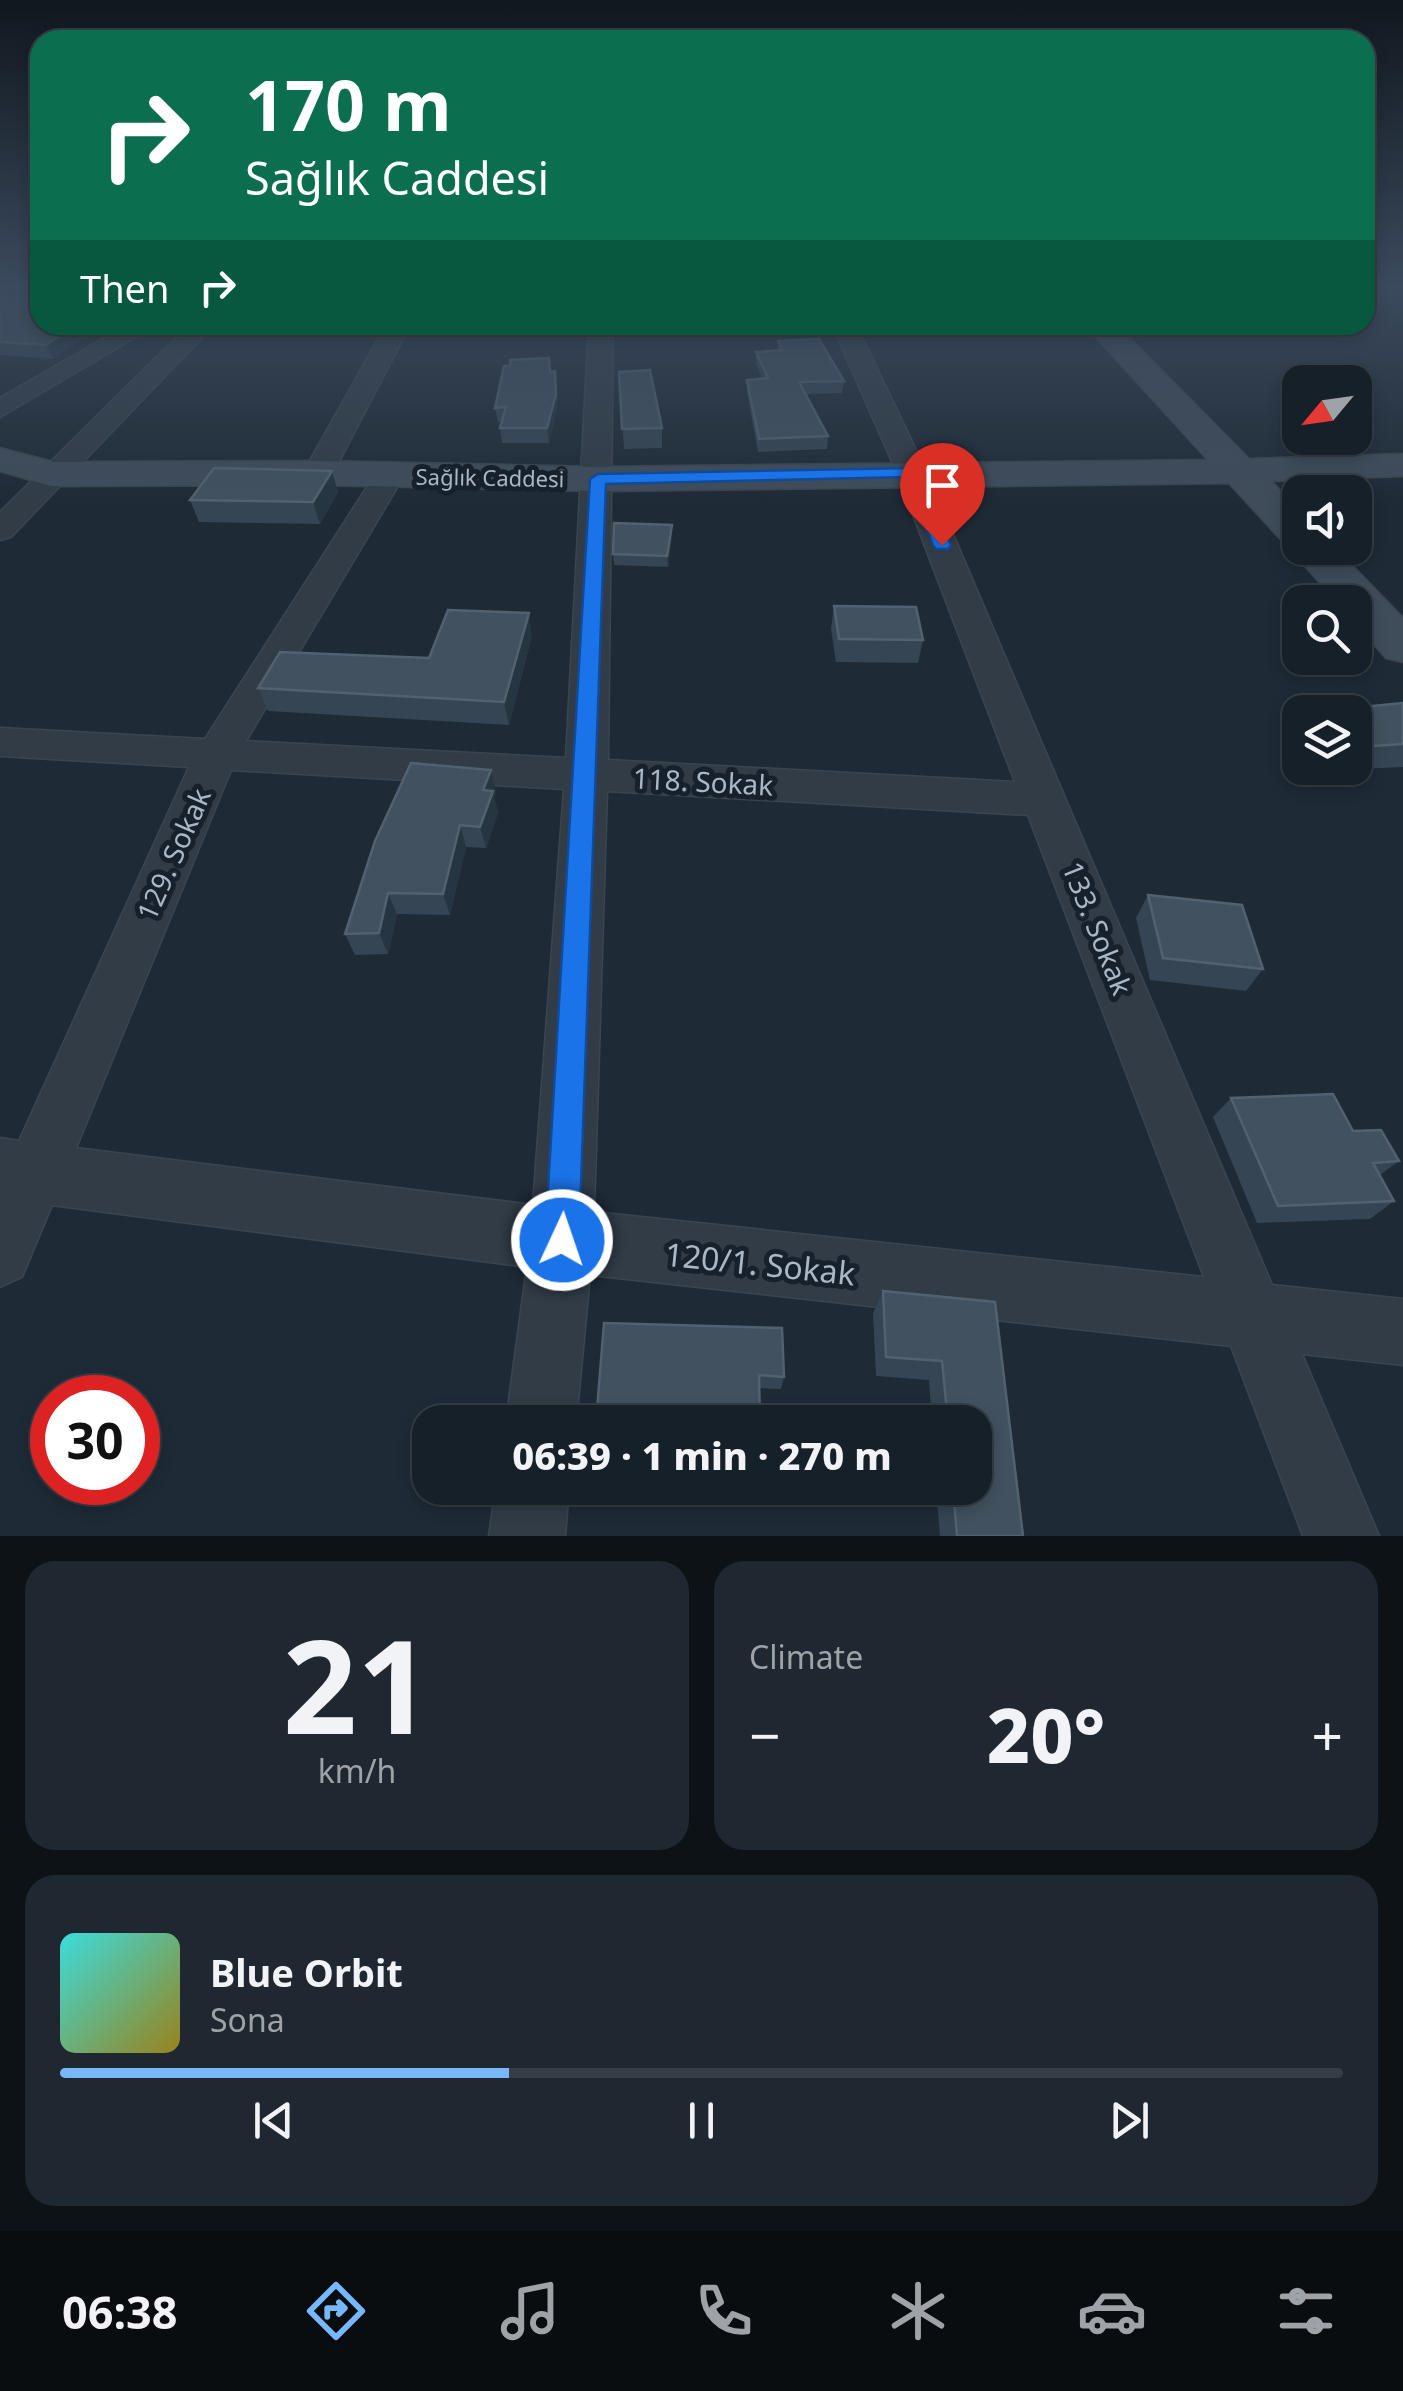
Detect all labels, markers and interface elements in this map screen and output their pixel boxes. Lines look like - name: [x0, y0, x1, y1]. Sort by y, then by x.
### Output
- text: 170 m: [245, 56, 452, 152]
- icon: right: [80, 70, 210, 200]
- text: Sağlık Caddesi: [245, 147, 549, 208]
- icon: right: [190, 260, 245, 315]
- text: Then: [80, 262, 170, 314]
- north arrow: [1282, 365, 1372, 455]
- map controls: [1282, 365, 1372, 785]
- pin: [900, 443, 985, 546]
- icon: arrive: [915, 458, 970, 513]
- street label: Sağlık Caddesi: [415, 461, 565, 493]
- button: sound: [1282, 475, 1372, 565]
- button: search: [1282, 585, 1372, 675]
- button: layers: [1282, 695, 1372, 785]
- street label: 118. Sokak: [632, 758, 774, 804]
- street label: 129. Sokak: [127, 782, 219, 926]
- street label: 133. Sokak: [1054, 856, 1142, 1000]
- position arrow: [510, 1188, 614, 1292]
- street label: 120/1. Sokak: [663, 1232, 857, 1294]
- speed limit sign: 30: [30, 1375, 160, 1505]
- text: 06:39 · 1 min · 270 m: [512, 1429, 892, 1481]
- text: 21: [283, 1595, 431, 1772]
- text: Climate: [749, 1635, 863, 1678]
- text: 20°: [987, 1683, 1105, 1785]
- text: −: [749, 1697, 780, 1772]
- text: +: [1312, 1697, 1343, 1772]
- text: km/h: [318, 1749, 396, 1792]
- text: Blue Orbit: [210, 1946, 403, 1998]
- text: Sona: [210, 1998, 285, 2041]
- icon: previous: [246, 2093, 301, 2148]
- icon: pause: [674, 2093, 729, 2148]
- icon: next: [1102, 2093, 1157, 2148]
- icon: directions: [301, 2276, 371, 2346]
- icon: music: [495, 2276, 565, 2346]
- icon: phone: [689, 2276, 759, 2346]
- icon: climate: [883, 2276, 953, 2346]
- icon: car: [1077, 2276, 1147, 2346]
- icon: filters: [1271, 2276, 1341, 2346]
- text: 06:38: [62, 2281, 178, 2342]

